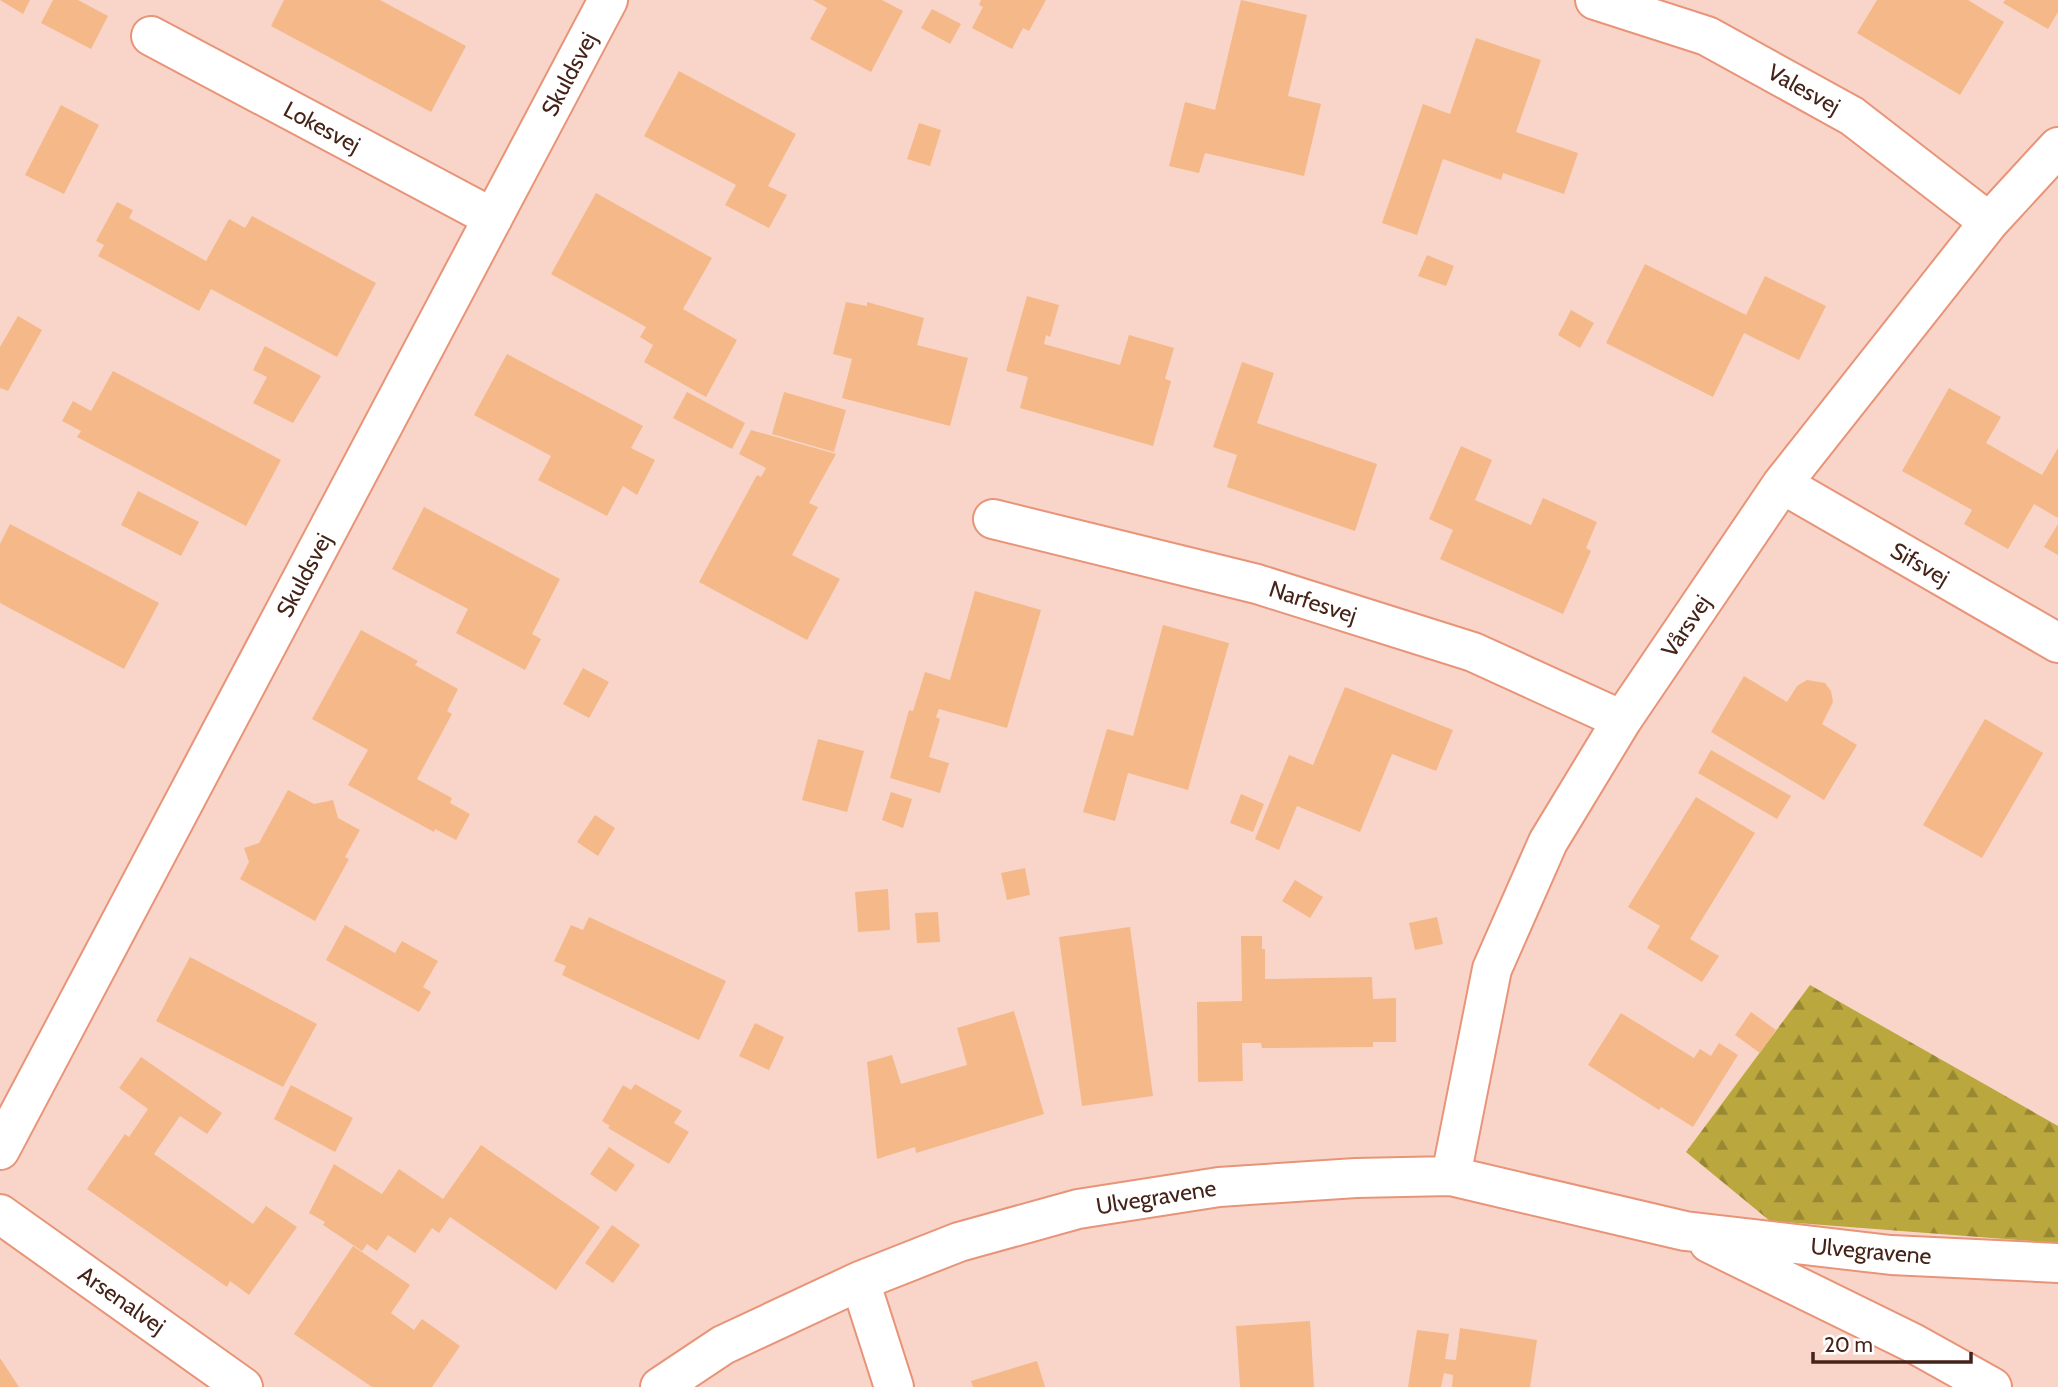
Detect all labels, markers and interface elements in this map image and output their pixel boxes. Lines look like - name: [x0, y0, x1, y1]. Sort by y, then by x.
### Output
- street label: Skuldsvej: [535, 27, 603, 121]
- street label: Valesvej: [1763, 58, 1845, 120]
- street label: Lokesvej: [279, 95, 365, 159]
- street label: Skuldsvej: [270, 528, 338, 622]
- street label: Sifsvej: [1886, 536, 1954, 592]
- street label: Narfesvej: [1266, 575, 1360, 629]
- street label: Vårsvej: [1655, 590, 1717, 662]
- street label: Ulvegravene: [1094, 1174, 1218, 1220]
- street label: Ulvegravene: [1809, 1232, 1933, 1270]
- street label: Arsenalvej: [73, 1260, 171, 1340]
- scale bar: [1813, 1320, 1970, 1364]
- text: 20 m: [1824, 1332, 1873, 1357]

